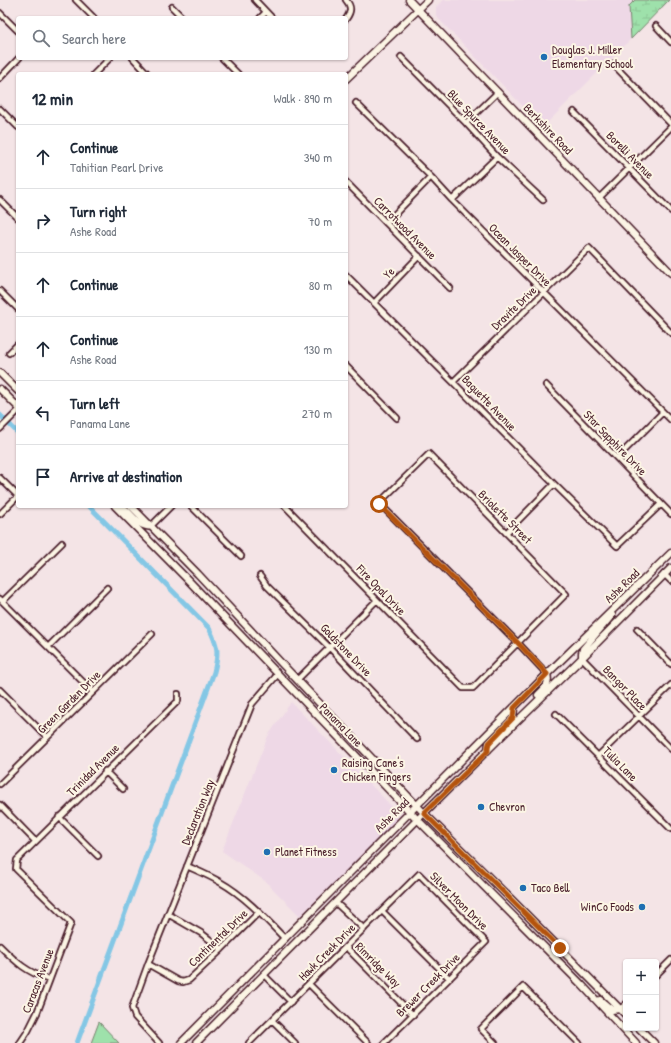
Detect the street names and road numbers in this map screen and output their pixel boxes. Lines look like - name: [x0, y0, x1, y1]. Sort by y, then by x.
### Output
- street label: Blue Spurce Avenue: [444, 85, 515, 158]
- street label: Berkshire Road: [520, 99, 577, 158]
- street label: Borelli Avenue: [603, 127, 658, 183]
- street label: Carrotwood Avenue: [370, 192, 441, 263]
- street label: Ocean Jasper Drive: [485, 219, 556, 290]
- street label: Ye: [379, 263, 398, 282]
- street label: Dravite Drive: [487, 282, 540, 333]
- street label: Baguette Avenue: [458, 371, 521, 435]
- street label: Star Sapphire Drive: [580, 406, 651, 479]
- street label: Briolette Street: [475, 486, 537, 548]
- street label: Fire Opal Drive: [352, 560, 410, 619]
- street label: Ashe Road: [600, 564, 643, 607]
- street label: Goldstone Drive: [317, 619, 376, 680]
- street label: Bangor Place: [599, 661, 651, 714]
- street label: Green Garden Drive: [33, 666, 104, 737]
- street label: Panama Lane: [316, 699, 367, 751]
- street label: Trinidad Avenue: [62, 739, 123, 800]
- street label: Tulia Lane: [599, 742, 642, 785]
- street label: Declaration Way: [177, 776, 218, 847]
- street label: Ashe Road: [371, 793, 413, 836]
- street label: Silver Moon Drive: [426, 868, 492, 934]
- street label: Continental Drive: [184, 905, 251, 970]
- street label: Hawk Creek Drive: [294, 919, 359, 984]
- street label: Rimridge Way: [352, 938, 405, 991]
- street label: Caracas Avenue: [17, 946, 58, 1016]
- street label: Brewer Creek Drive: [392, 949, 464, 1020]

